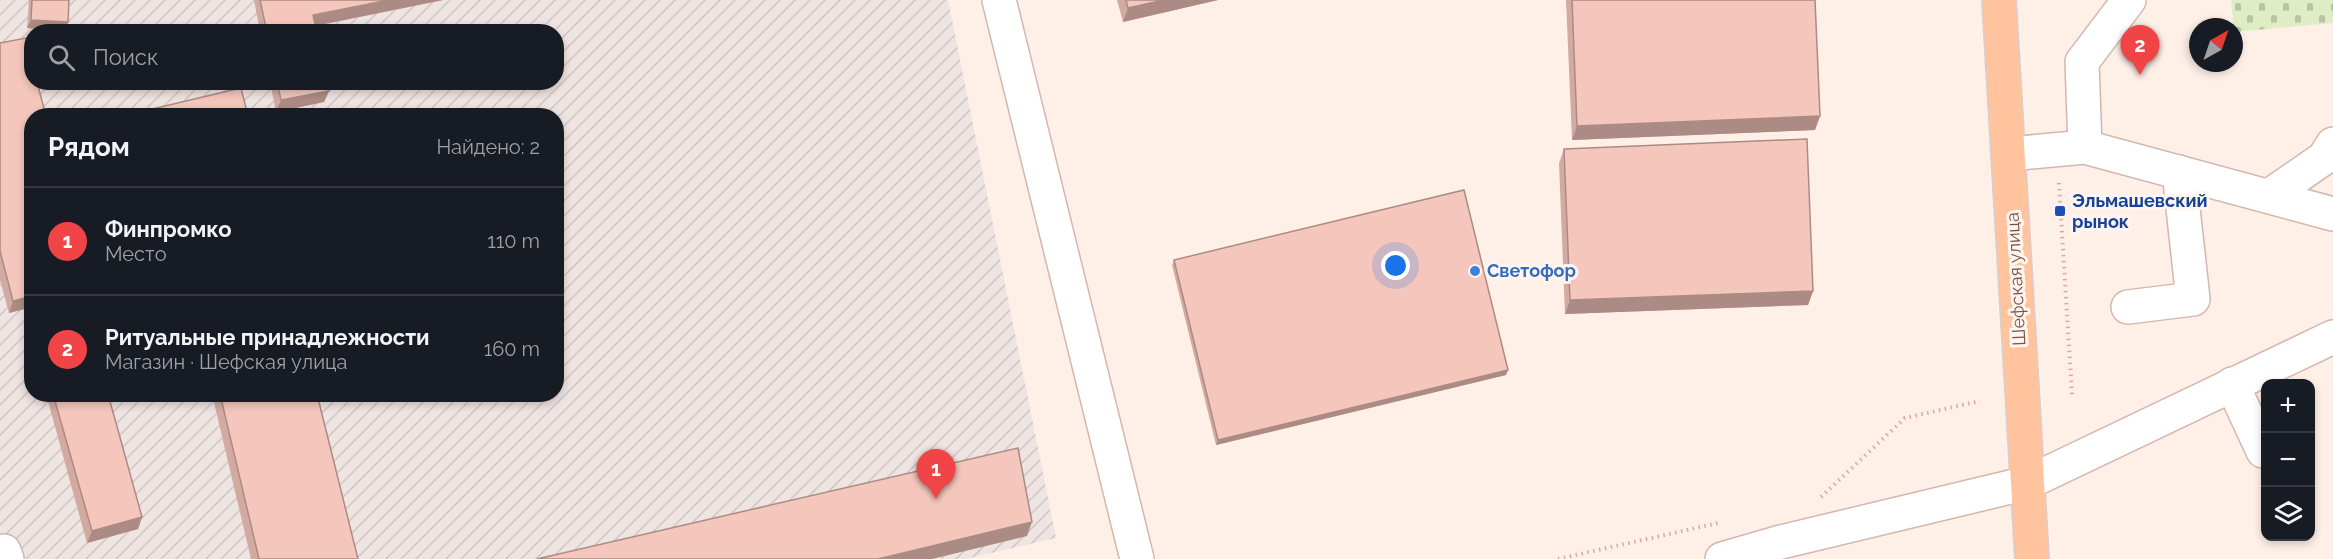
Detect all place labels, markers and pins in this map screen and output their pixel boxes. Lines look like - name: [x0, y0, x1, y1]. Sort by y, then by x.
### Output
- pin: 2: [2120, 26, 2160, 75]
- place label: Эльмашевский рынок: [2072, 190, 2207, 232]
- marker: Эльмашевский рынок: [2053, 204, 2067, 218]
- place label: Светофор: [1487, 260, 1576, 281]
- marker: Светофор: [1468, 264, 1482, 278]
- pin: 1: [916, 450, 956, 499]

